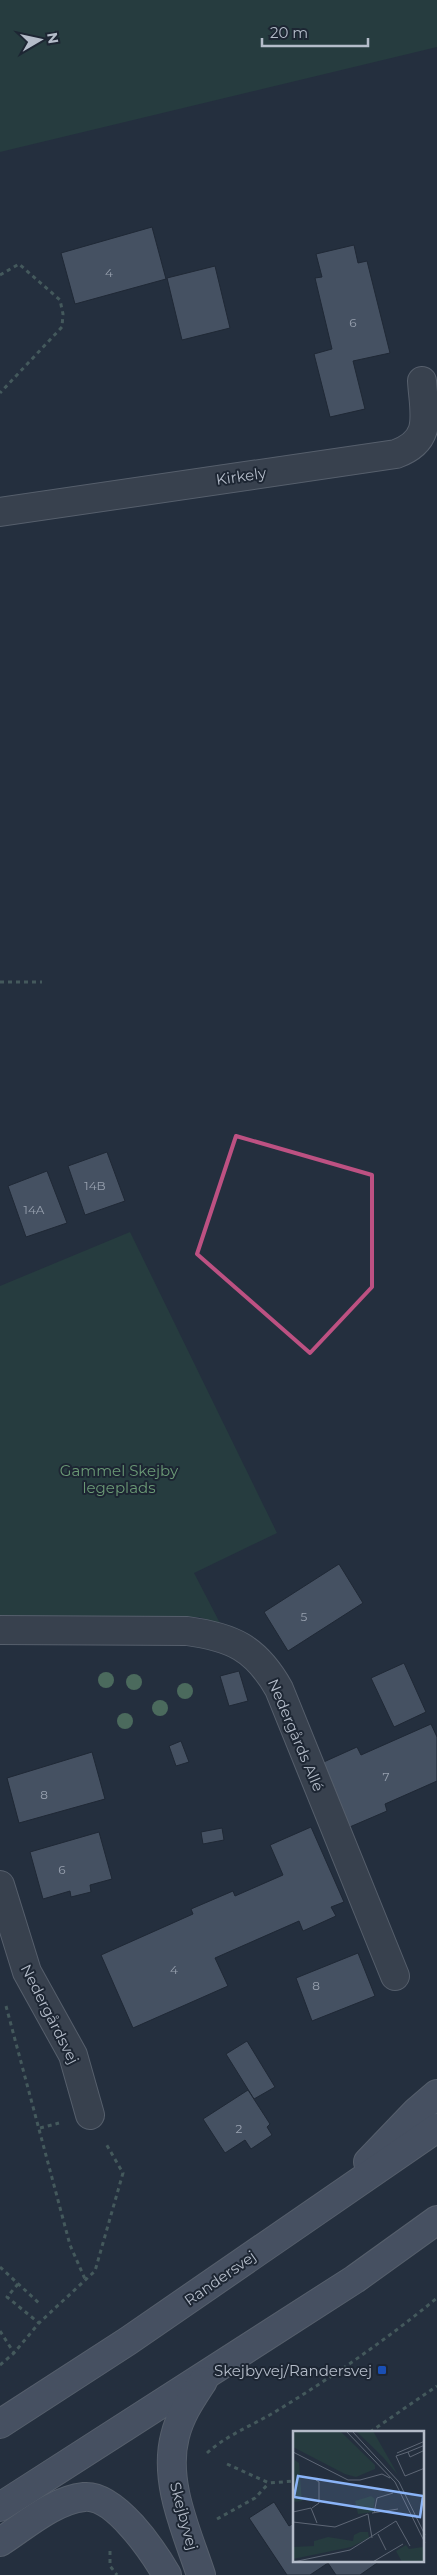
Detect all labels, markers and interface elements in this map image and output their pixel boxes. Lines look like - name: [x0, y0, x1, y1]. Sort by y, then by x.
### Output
- north arrow: [15, 15, 65, 65]
- scale bar: [262, 15, 368, 47]
- text: 20 m: [270, 23, 308, 42]
- text: N: [43, 31, 63, 45]
- house number: 4: [105, 265, 113, 280]
- house number: 6: [349, 315, 357, 330]
- street label: Kirkely: [215, 463, 268, 489]
- house number: 14B: [84, 1178, 106, 1193]
- house number: 14A: [24, 1202, 45, 1217]
- park label: Gammel Skejby legeplads: [60, 1461, 179, 1497]
- house number: 5: [301, 1609, 308, 1624]
- street label: Nedergårds Allé: [264, 1676, 328, 1794]
- house number: 7: [382, 1769, 390, 1784]
- house number: 8: [40, 1787, 48, 1802]
- house number: 6: [58, 1862, 66, 1877]
- street label: Nedergårdsvej: [17, 1961, 83, 2067]
- house number: 4: [170, 1962, 178, 1977]
- house number: 8: [312, 1978, 320, 1993]
- house number: 2: [236, 2121, 243, 2136]
- street label: Randersvej: [181, 2246, 259, 2310]
- place label: Skejbyvej/Randersvej: [214, 2361, 372, 2380]
- marker: Skejbyvej/Randersvej: [376, 2364, 388, 2376]
- inset map: [293, 2431, 424, 2562]
- street label: Skejbyvej: [166, 2480, 202, 2552]

